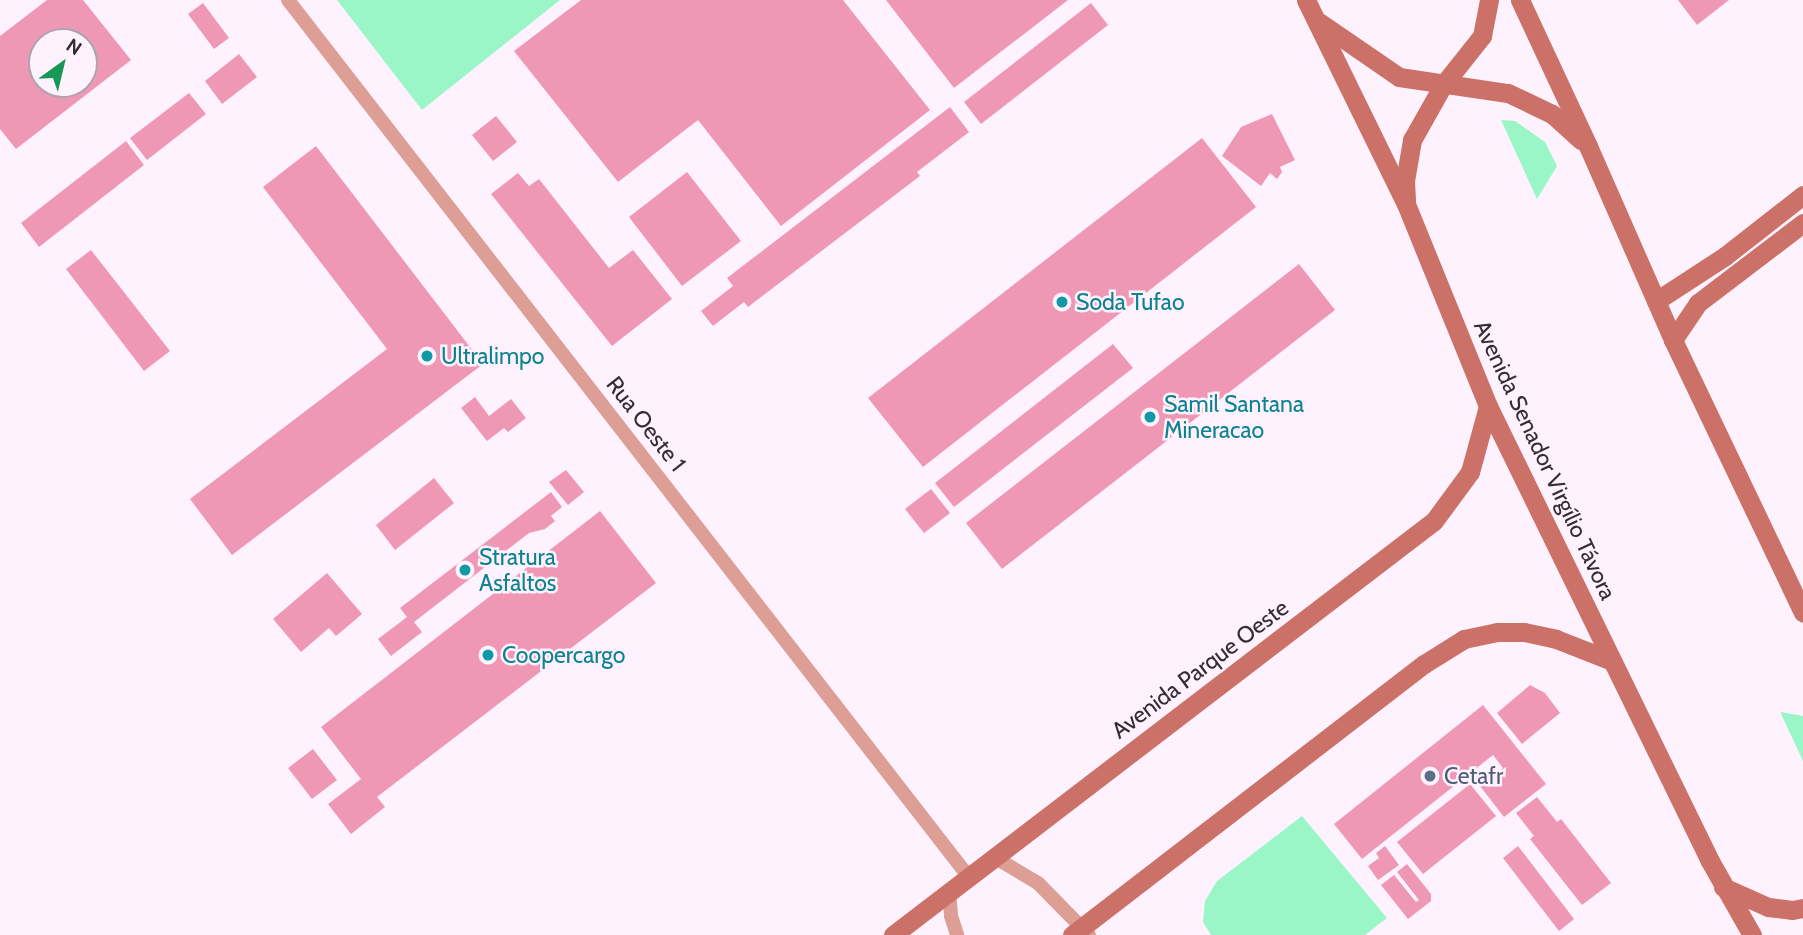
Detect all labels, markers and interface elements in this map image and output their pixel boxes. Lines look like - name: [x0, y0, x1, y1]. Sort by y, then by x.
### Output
- north arrow: [28, 28, 98, 98]
- text: N: [62, 34, 86, 60]
- place label: Soda Tufao: [1076, 288, 1185, 316]
- marker: Soda Tufao: [1054, 294, 1070, 310]
- street label: Avenida Senador Virgílio Távora: [1468, 316, 1622, 604]
- place label: Ultralimpo: [441, 342, 545, 370]
- marker: Ultralimpo: [419, 348, 435, 364]
- street label: Rua Oeste 1: [600, 371, 692, 477]
- place label: Samil Santana Mineracao: [1164, 390, 1304, 444]
- marker: Samil Santana Mineracao: [1142, 409, 1158, 425]
- place label: Stratura Asfaltos: [479, 543, 556, 597]
- marker: Stratura Asfaltos: [457, 562, 473, 578]
- street label: Avenida Parque Oeste: [1106, 594, 1294, 744]
- place label: Coopercargo: [502, 641, 625, 669]
- marker: Coopercargo: [480, 647, 496, 663]
- place label: Cetafr: [1444, 762, 1503, 790]
- marker: Cetafr: [1422, 768, 1438, 784]

